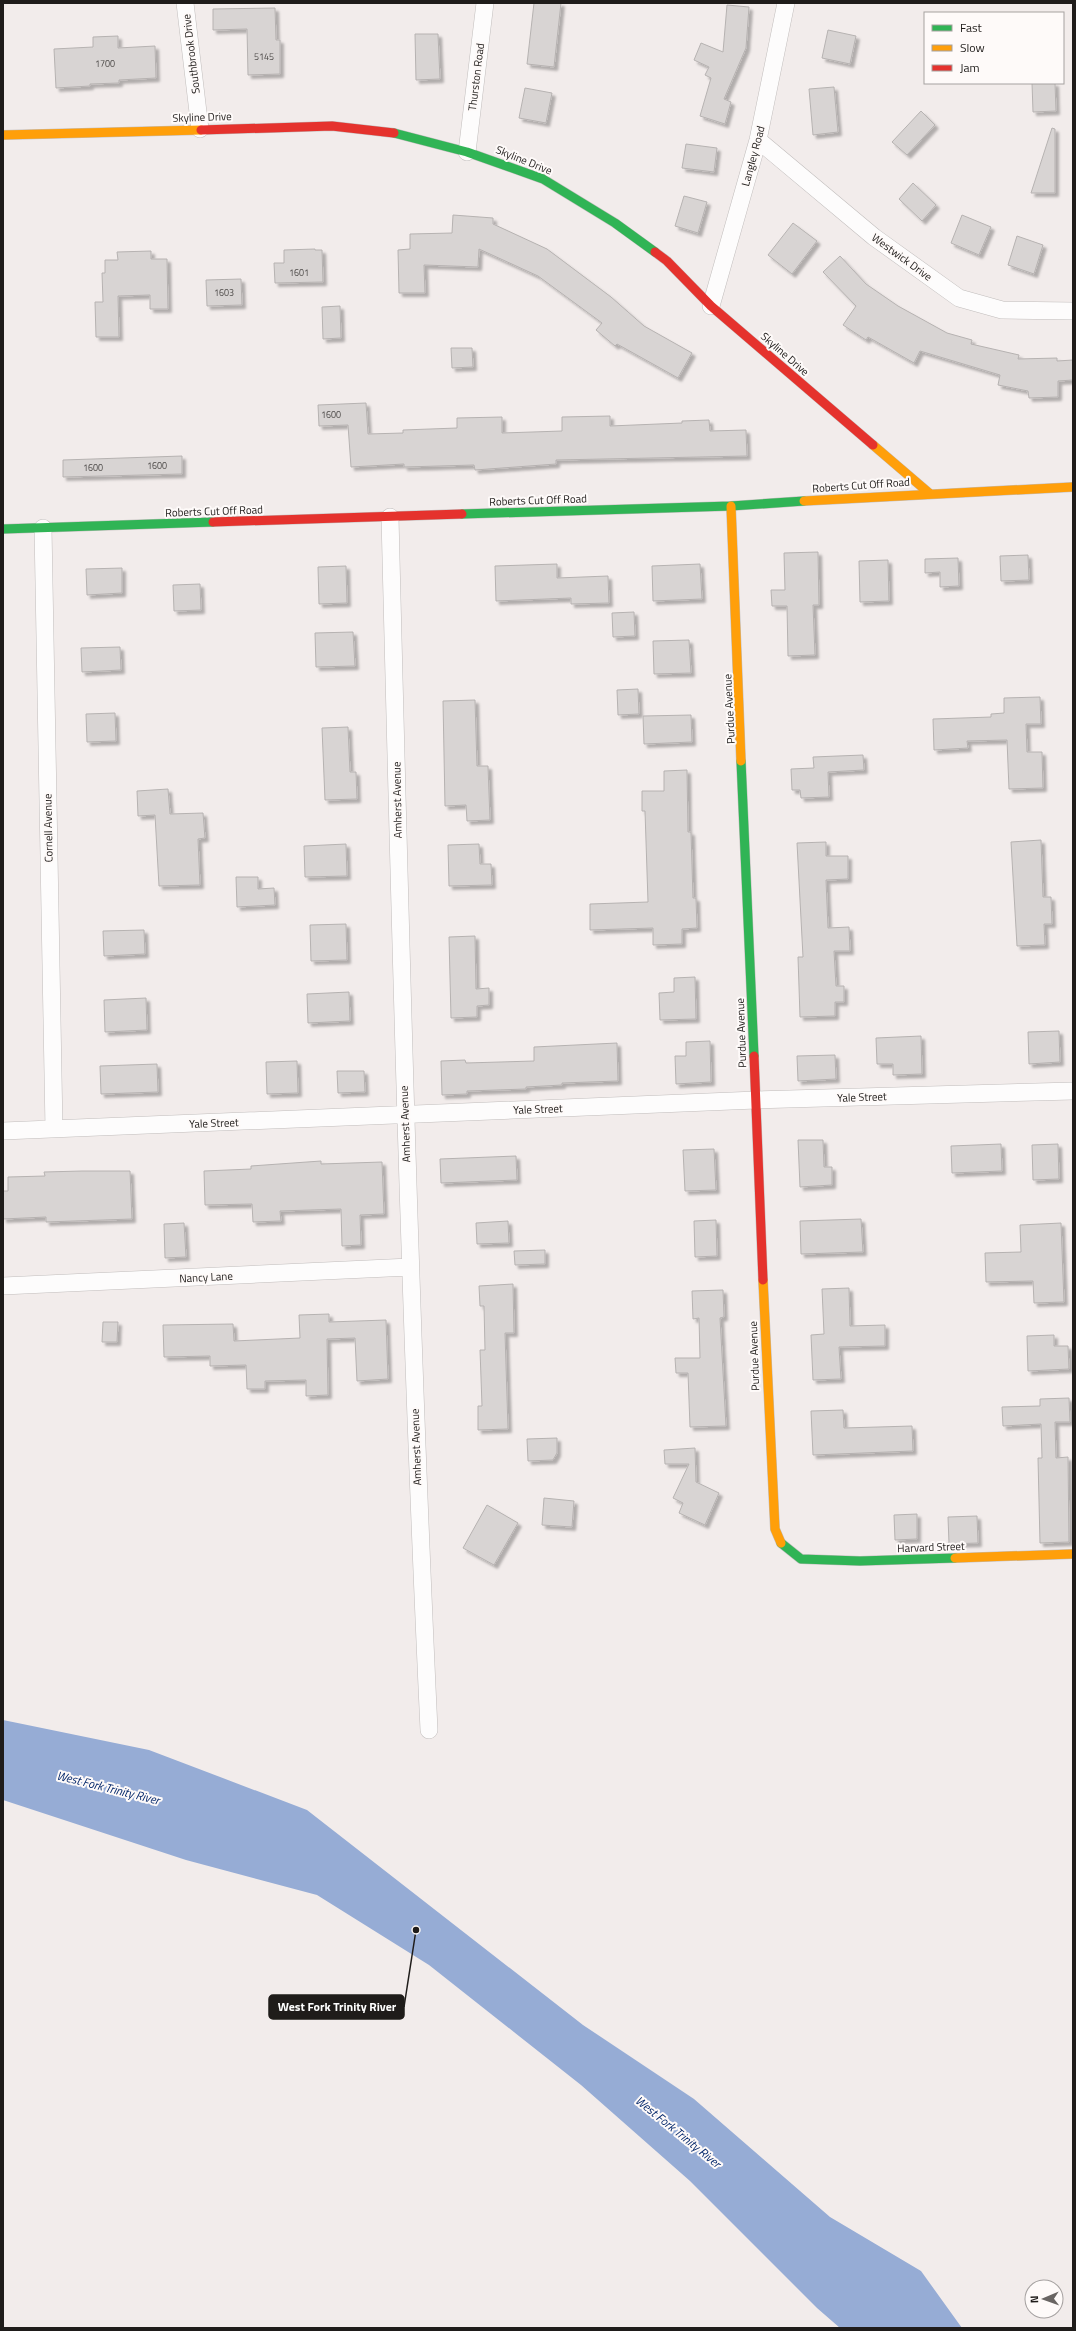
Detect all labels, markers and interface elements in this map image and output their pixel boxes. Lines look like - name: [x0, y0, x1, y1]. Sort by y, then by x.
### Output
- legend: [924, 12, 1064, 84]
- street label: Southbrook Drive: [178, 13, 204, 95]
- text: Fast: [960, 18, 983, 37]
- text: Slow: [960, 38, 985, 57]
- street label: Thurston Road: [464, 42, 488, 112]
- house number: 5145: [254, 50, 274, 63]
- house number: 1700: [95, 57, 115, 70]
- text: Jam: [960, 58, 980, 77]
- street label: Skyline Drive: [172, 108, 232, 126]
- street label: Langley Road: [737, 124, 769, 188]
- street label: Skyline Drive: [493, 141, 555, 179]
- street label: Westwick Drive: [868, 230, 936, 285]
- house number: 1601: [289, 266, 309, 279]
- house number: 1603: [214, 286, 234, 299]
- street label: Skyline Drive: [757, 328, 813, 380]
- house number: 1600: [321, 408, 341, 421]
- house number: 1600: [147, 459, 167, 472]
- house number: 1600: [83, 461, 103, 474]
- street label: Roberts Cut Off Road: [812, 474, 911, 496]
- street label: Roberts Cut Off Road: [489, 490, 587, 510]
- street label: Roberts Cut Off Road: [165, 501, 263, 521]
- street label: Purdue Avenue: [719, 673, 739, 744]
- street label: Amherst Avenue: [388, 761, 406, 839]
- street label: Cornell Avenue: [39, 793, 57, 863]
- street label: Purdue Avenue: [732, 997, 750, 1068]
- street label: Amherst Avenue: [396, 1085, 414, 1163]
- street label: Yale Street: [837, 1088, 887, 1106]
- street label: Yale Street: [513, 1100, 563, 1118]
- street label: Yale Street: [189, 1114, 239, 1132]
- street label: Nancy Lane: [179, 1268, 234, 1286]
- street label: Purdue Avenue: [745, 1320, 763, 1391]
- street label: Amherst Avenue: [407, 1408, 425, 1486]
- street label: Harvard Street: [897, 1538, 965, 1556]
- water label: West Fork Trinity River: [55, 1766, 164, 1810]
- callout: West Fork Trinity River: [269, 1995, 404, 2019]
- text: West Fork Trinity River: [278, 1997, 397, 2016]
- water label: West Fork Trinity River: [631, 2091, 727, 2174]
- north arrow: [1024, 2279, 1064, 2319]
- text: N: [1026, 2295, 1042, 2303]

